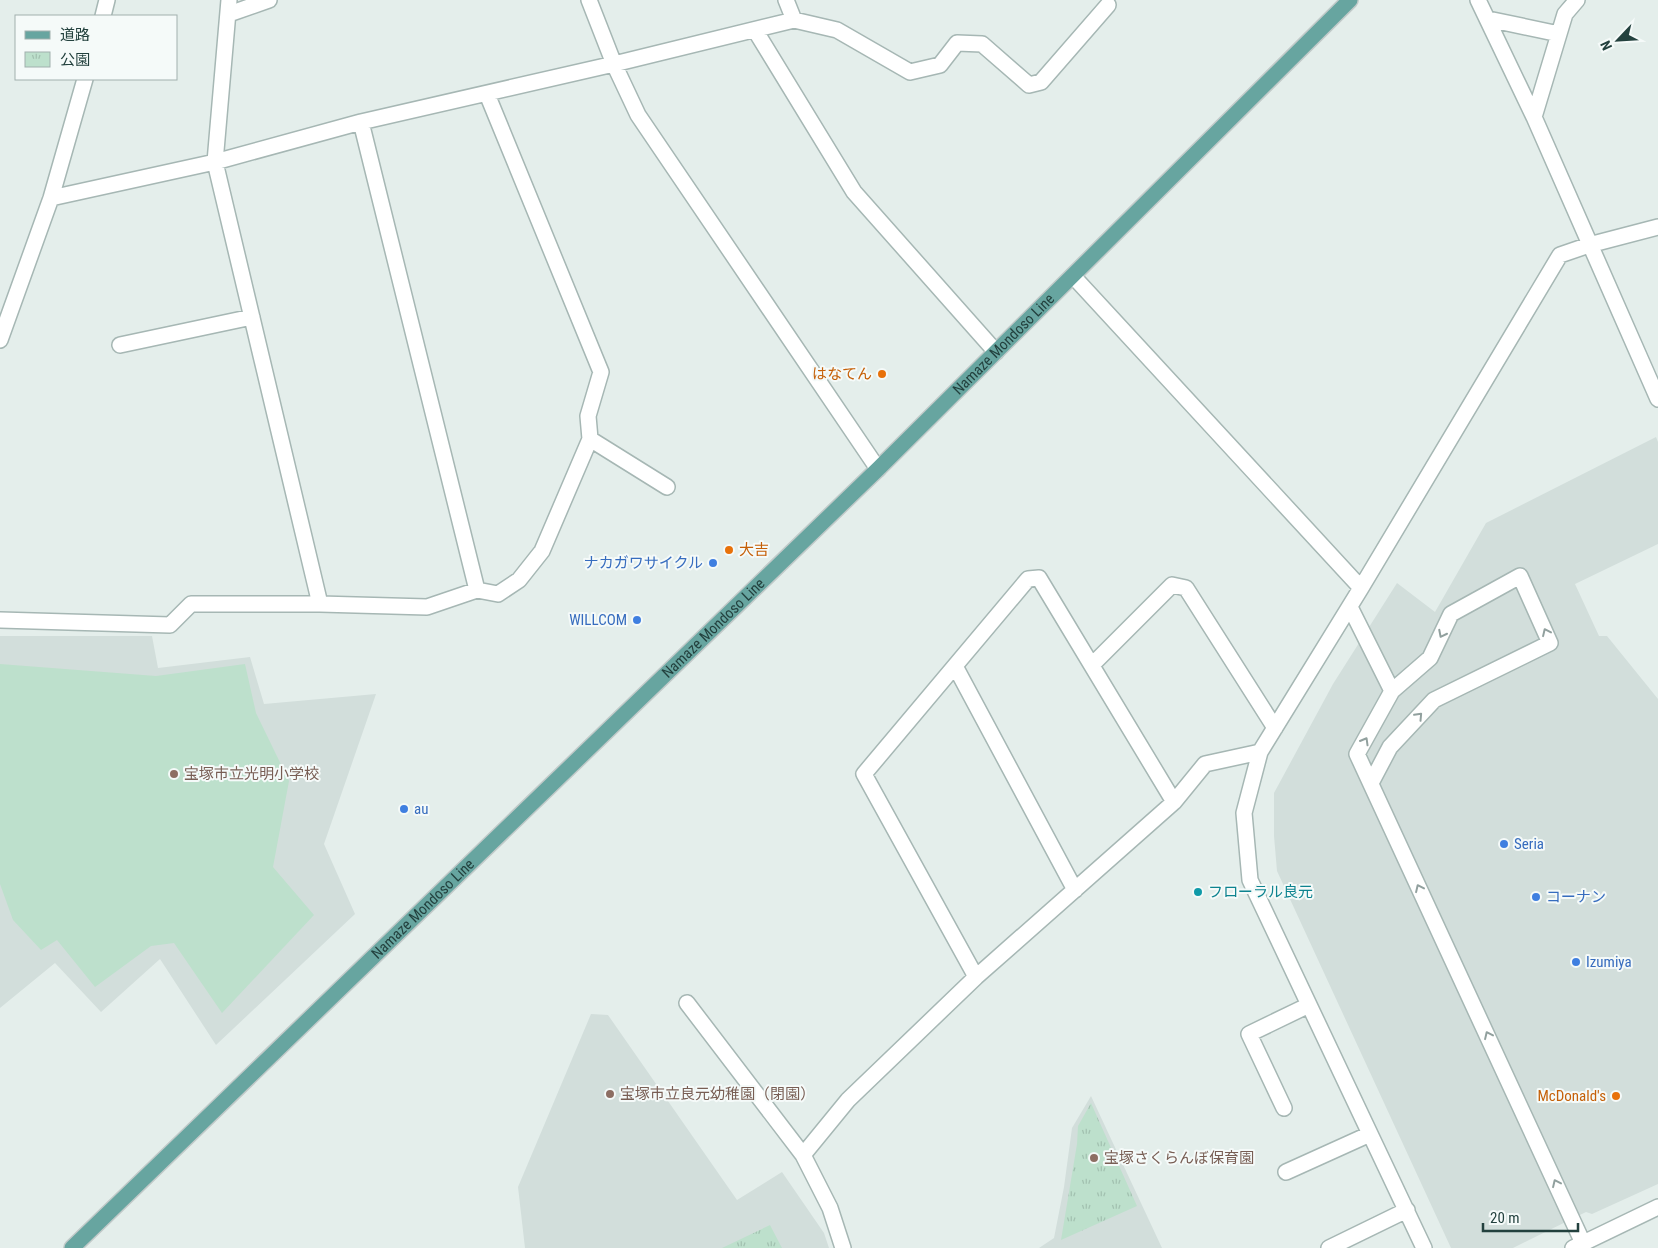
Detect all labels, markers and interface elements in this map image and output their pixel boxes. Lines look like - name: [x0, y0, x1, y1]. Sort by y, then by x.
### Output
- legend: [15, 15, 178, 80]
- north arrow: [1593, 15, 1643, 65]
- text: 道路: [60, 26, 90, 44]
- text: N: [1597, 38, 1615, 53]
- text: 公園: [60, 51, 90, 69]
- street label: Namaze Mondoso Line: [949, 290, 1058, 398]
- place label: はなてん: [812, 365, 872, 383]
- marker: はなてん: [876, 368, 888, 380]
- place label: 大吉: [739, 541, 769, 559]
- marker: 大吉: [723, 544, 735, 556]
- place label: ナカガワサイクル: [584, 554, 703, 572]
- marker: ナカガワサイクル: [707, 557, 719, 569]
- street label: Namaze Mondoso Line: [658, 574, 768, 682]
- place label: WILLCOM: [569, 611, 627, 629]
- marker: WILLCOM: [631, 614, 643, 626]
- one-way arrow: [1438, 628, 1448, 637]
- one-way arrow: [1542, 629, 1552, 638]
- one-way arrow: [1413, 712, 1422, 721]
- one-way arrow: [1358, 737, 1368, 746]
- place label: 宝塚市立光明小学校: [184, 765, 319, 783]
- marker: 宝塚市立光明小学校: [168, 768, 180, 780]
- place label: au: [414, 800, 428, 818]
- marker: au: [398, 803, 410, 815]
- place label: Seria: [1514, 835, 1544, 853]
- marker: Seria: [1498, 838, 1510, 850]
- street label: Namaze Mondoso Line: [368, 855, 478, 963]
- place label: フローラル良元: [1208, 883, 1313, 901]
- one-way arrow: [1415, 884, 1426, 893]
- marker: フローラル良元: [1192, 886, 1204, 898]
- place label: コーナン: [1546, 888, 1606, 906]
- marker: コーナン: [1530, 891, 1542, 903]
- place label: Izumiya: [1586, 953, 1632, 971]
- marker: Izumiya: [1570, 956, 1582, 968]
- one-way arrow: [1483, 1031, 1494, 1040]
- place label: 宝塚市立良元幼稚園（閉園）: [620, 1085, 815, 1103]
- place label: McDonald's: [1537, 1087, 1606, 1105]
- marker: 宝塚市立良元幼稚園（閉園）: [604, 1088, 616, 1100]
- marker: McDonald's: [1610, 1090, 1622, 1102]
- place label: 宝塚さくらんぼ保育園: [1104, 1149, 1254, 1167]
- marker: 宝塚さくらんぼ保育園: [1088, 1152, 1100, 1164]
- one-way arrow: [1551, 1179, 1562, 1188]
- scale bar: [1483, 1200, 1578, 1232]
- text: 20 m: [1490, 1209, 1520, 1227]

